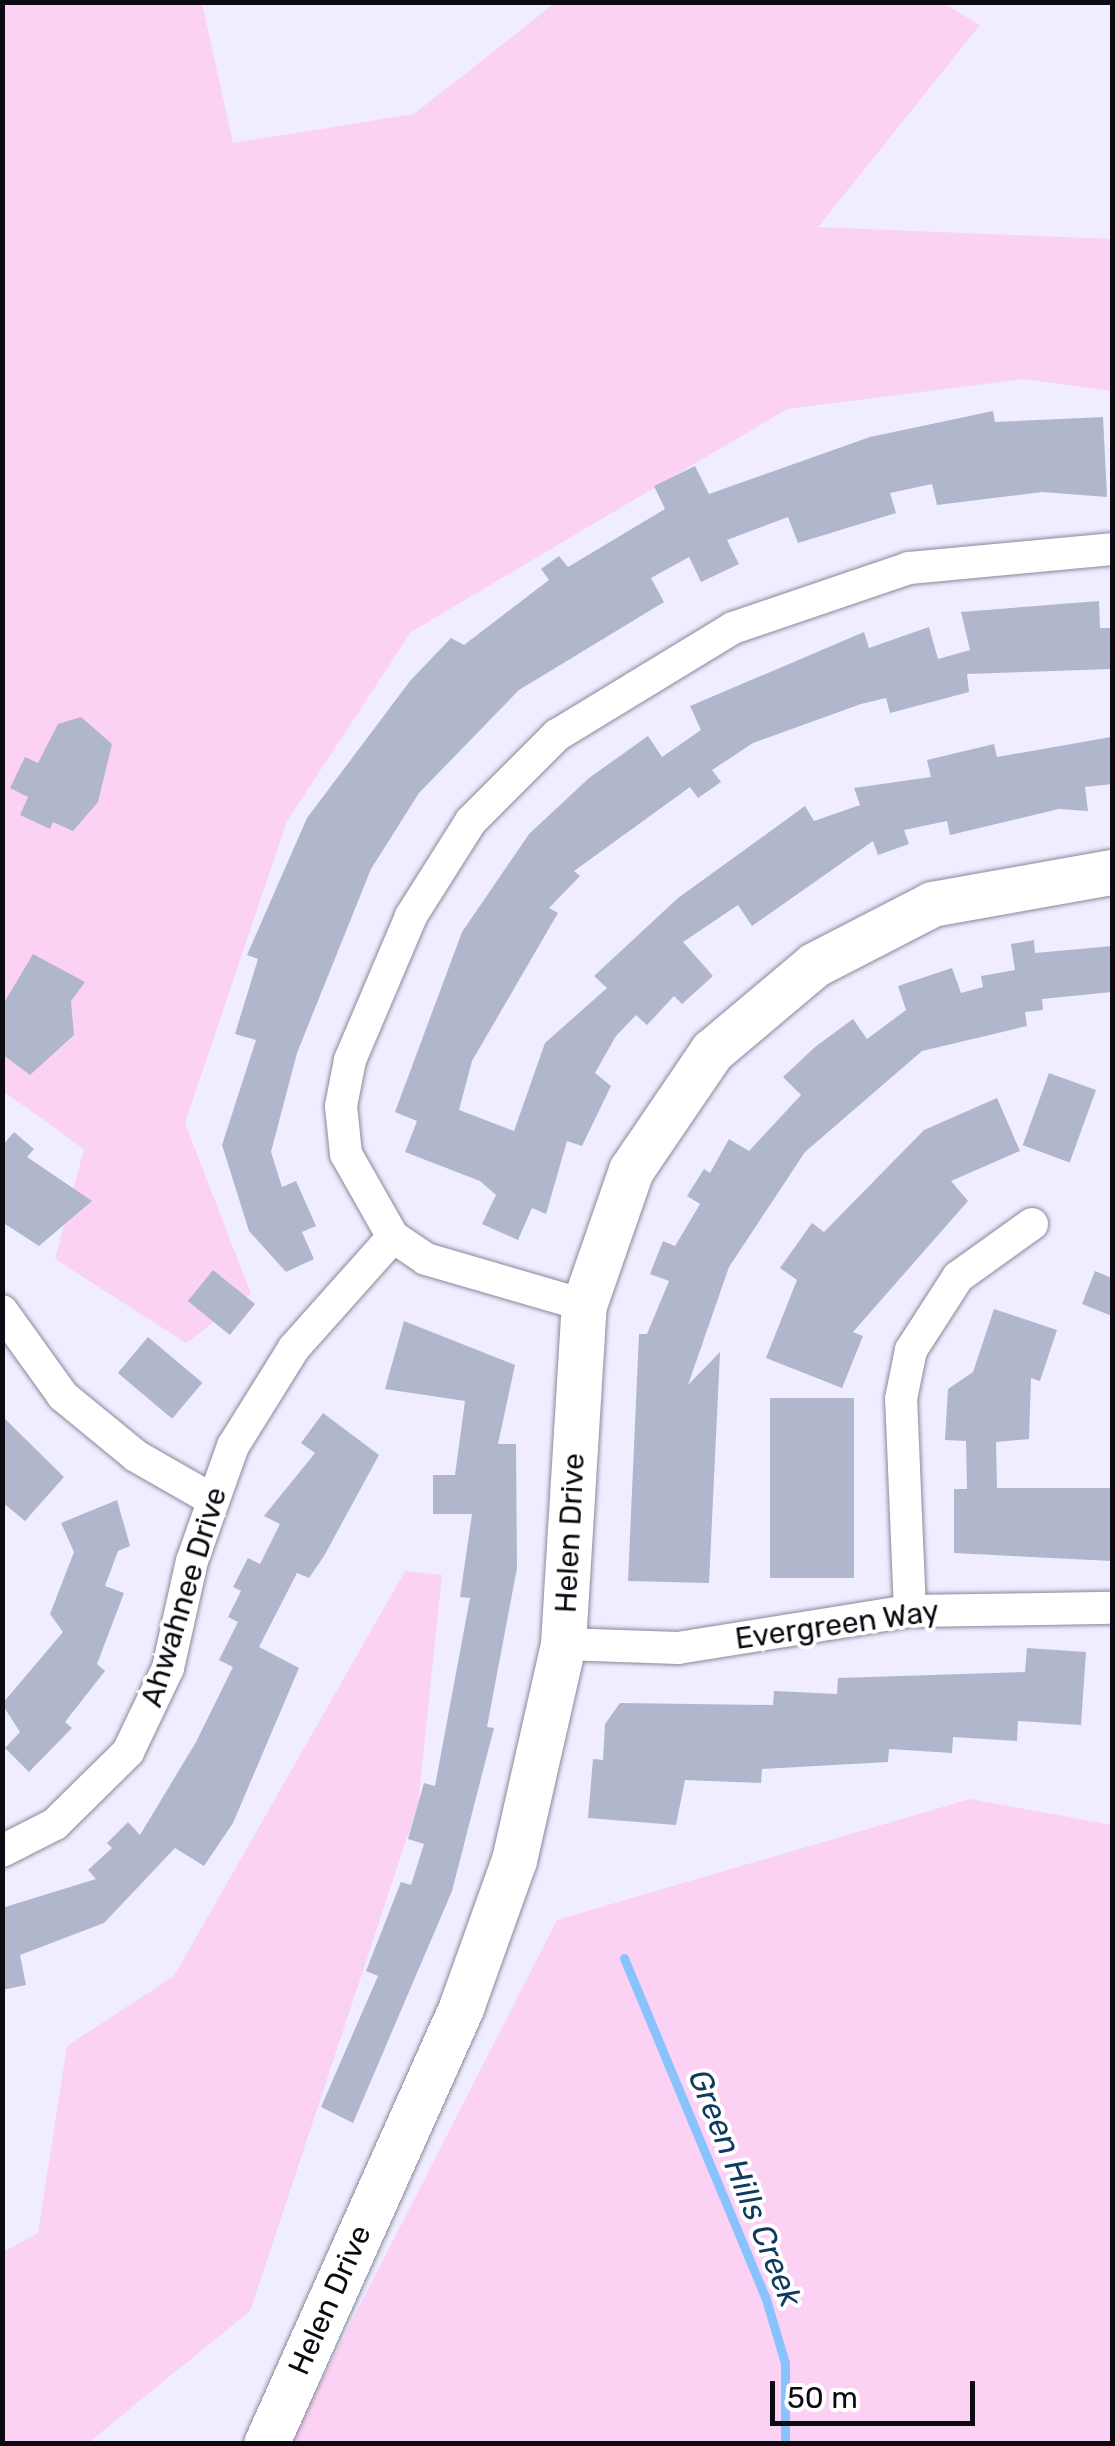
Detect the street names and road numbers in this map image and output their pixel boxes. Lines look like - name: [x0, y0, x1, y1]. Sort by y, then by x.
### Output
- street label: Helen Drive: [548, 1452, 592, 1614]
- street label: Ahwahnee Drive: [133, 1483, 235, 1711]
- street label: Evergreen Way: [733, 1593, 941, 1657]
- street label: Helen Drive: [281, 2220, 379, 2380]

